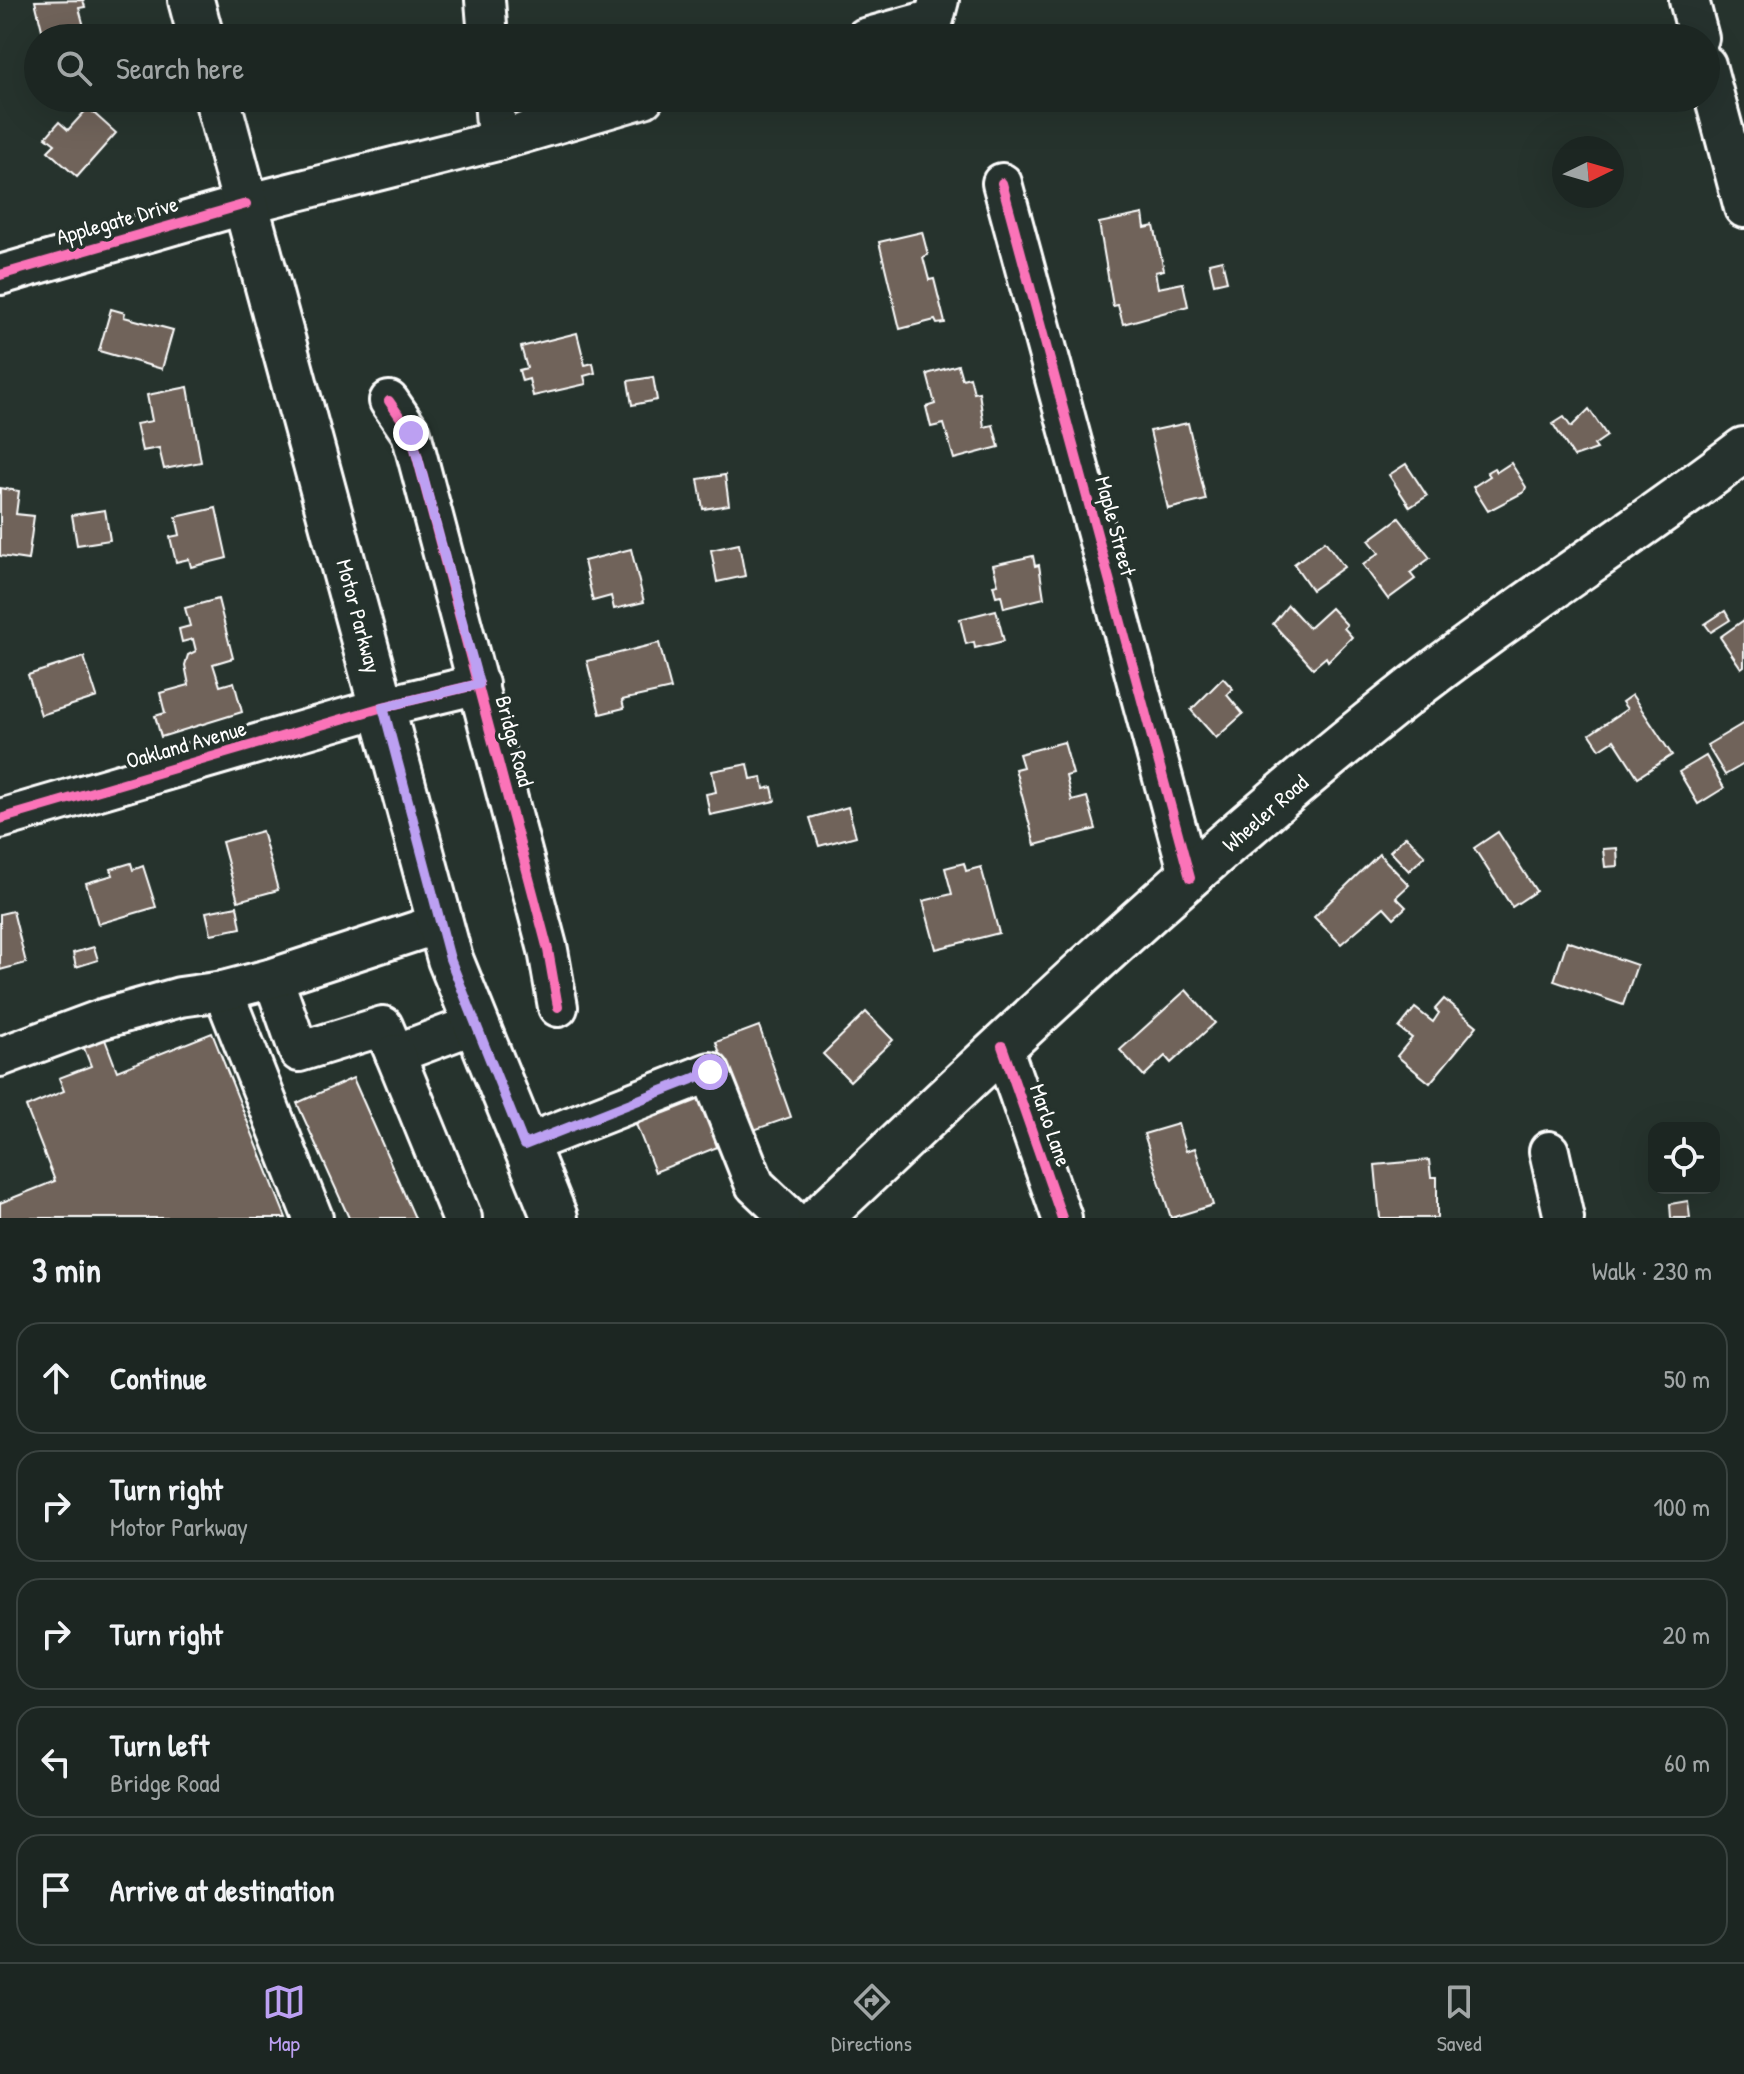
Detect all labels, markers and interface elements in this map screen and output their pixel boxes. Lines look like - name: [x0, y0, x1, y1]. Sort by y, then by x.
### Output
- search box: [24, 24, 1720, 112]
- icon: search: [52, 46, 96, 90]
- text: Search here: [116, 48, 244, 88]
- north arrow: [1552, 136, 1624, 208]
- street label: Applegate Drive: [53, 188, 182, 252]
- route end: [393, 415, 429, 451]
- street label: Maple Street: [1088, 473, 1144, 580]
- street label: Motor Parkway: [329, 556, 389, 676]
- street label: Bridge Road: [489, 692, 542, 790]
- street label: Oakland Avenue: [122, 712, 250, 775]
- street label: Wheeler Road: [1216, 767, 1315, 859]
- route start: [692, 1054, 728, 1090]
- street label: Marlo Lane: [1023, 1080, 1079, 1171]
- map controls: [1648, 1122, 1720, 1194]
- button: locate: [1648, 1122, 1720, 1194]
- text: 3 min: [32, 1247, 101, 1293]
- text: Walk · 230 m: [1592, 1253, 1712, 1288]
- icon: ahead: [34, 1356, 78, 1400]
- text: Continue: [110, 1358, 207, 1398]
- text: 50 m: [1664, 1361, 1710, 1396]
- text: Turn right: [110, 1469, 223, 1509]
- icon: right: [34, 1484, 78, 1528]
- text: 100 m: [1654, 1489, 1710, 1524]
- text: Motor Parkway: [110, 1509, 248, 1544]
- icon: right: [34, 1612, 78, 1656]
- text: Turn right: [110, 1614, 223, 1654]
- text: 20 m: [1663, 1617, 1710, 1652]
- text: Turn left: [110, 1725, 209, 1765]
- icon: left: [34, 1740, 78, 1784]
- text: 60 m: [1664, 1745, 1710, 1780]
- text: Bridge Road: [110, 1765, 220, 1800]
- icon: arrive: [34, 1868, 78, 1912]
- text: Arrive at destination: [110, 1870, 335, 1910]
- tab: Map: [262, 1980, 306, 2058]
- tab: Directions: [831, 1980, 912, 2058]
- tab: Saved: [1437, 1980, 1482, 2058]

